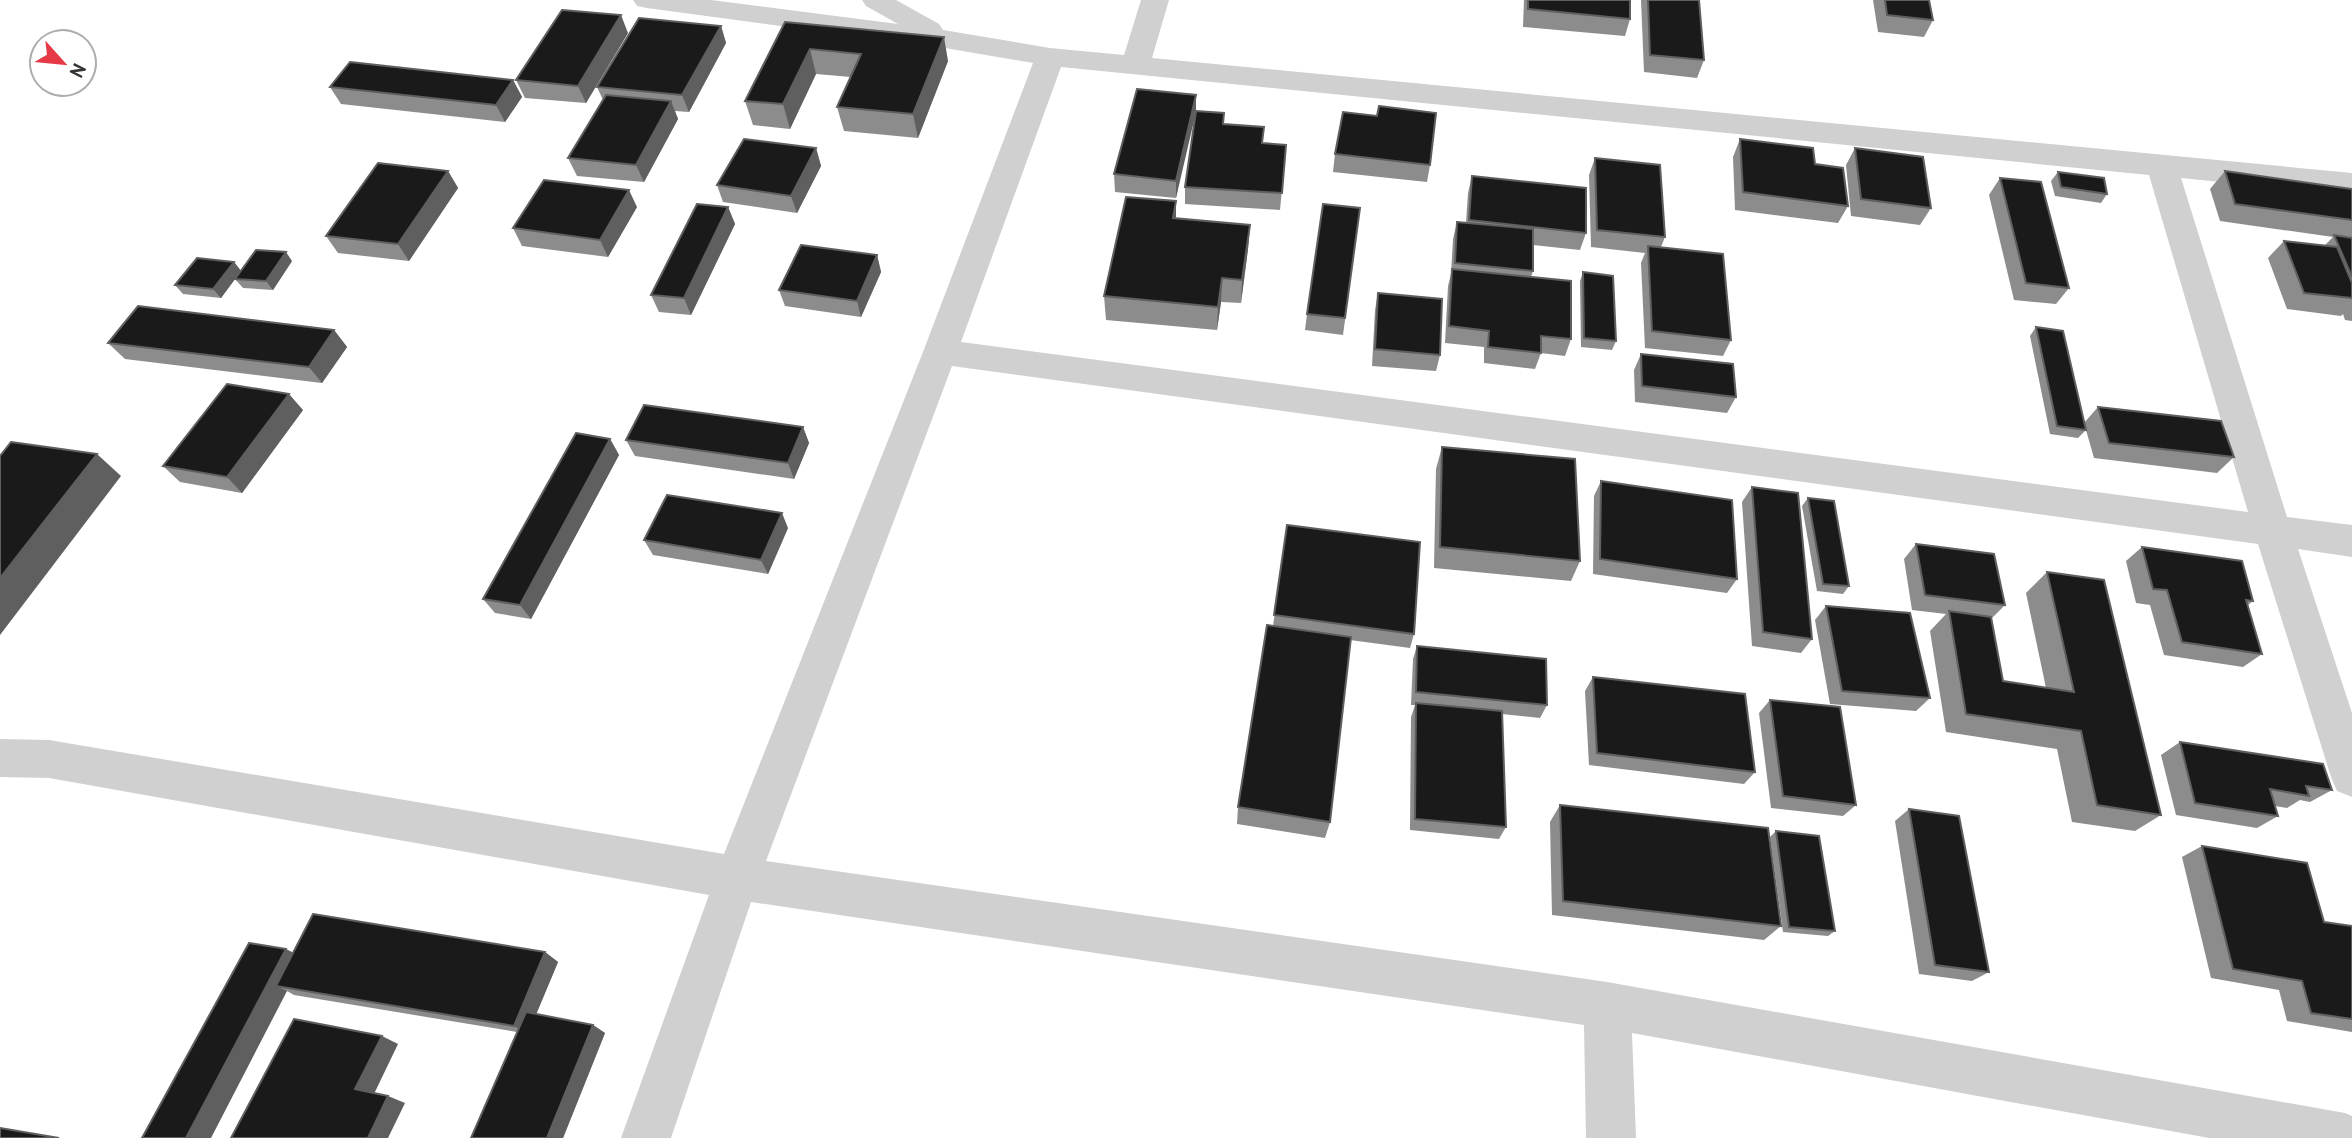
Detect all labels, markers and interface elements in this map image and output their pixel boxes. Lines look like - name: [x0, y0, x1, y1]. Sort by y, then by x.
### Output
- north arrow: [28, 28, 98, 98]
- text: N: [65, 60, 92, 82]

